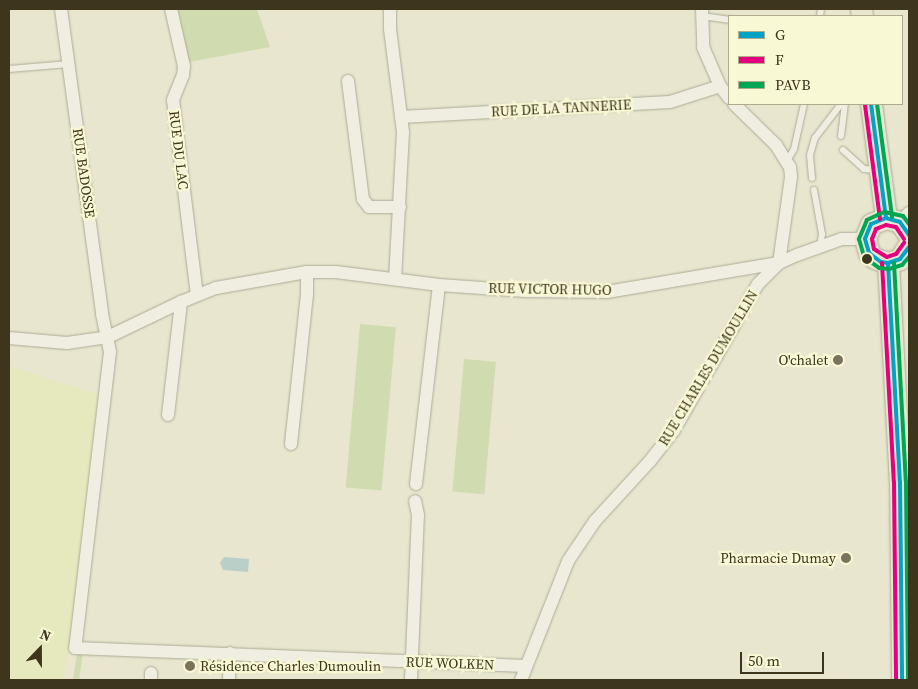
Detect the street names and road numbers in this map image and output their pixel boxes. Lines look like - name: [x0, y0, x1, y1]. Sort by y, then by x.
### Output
- street label: RUE DE LA TANNERIE: [490, 96, 632, 120]
- street label: RUE DU LAC: [166, 110, 192, 190]
- street label: RUE BADOSSE: [69, 127, 99, 219]
- street label: RUE VICTOR HUGO: [488, 280, 612, 298]
- street label: RUE CHARLES DUMOULLIN: [655, 287, 761, 449]
- street label: RUE WOLKEN: [405, 653, 495, 673]

